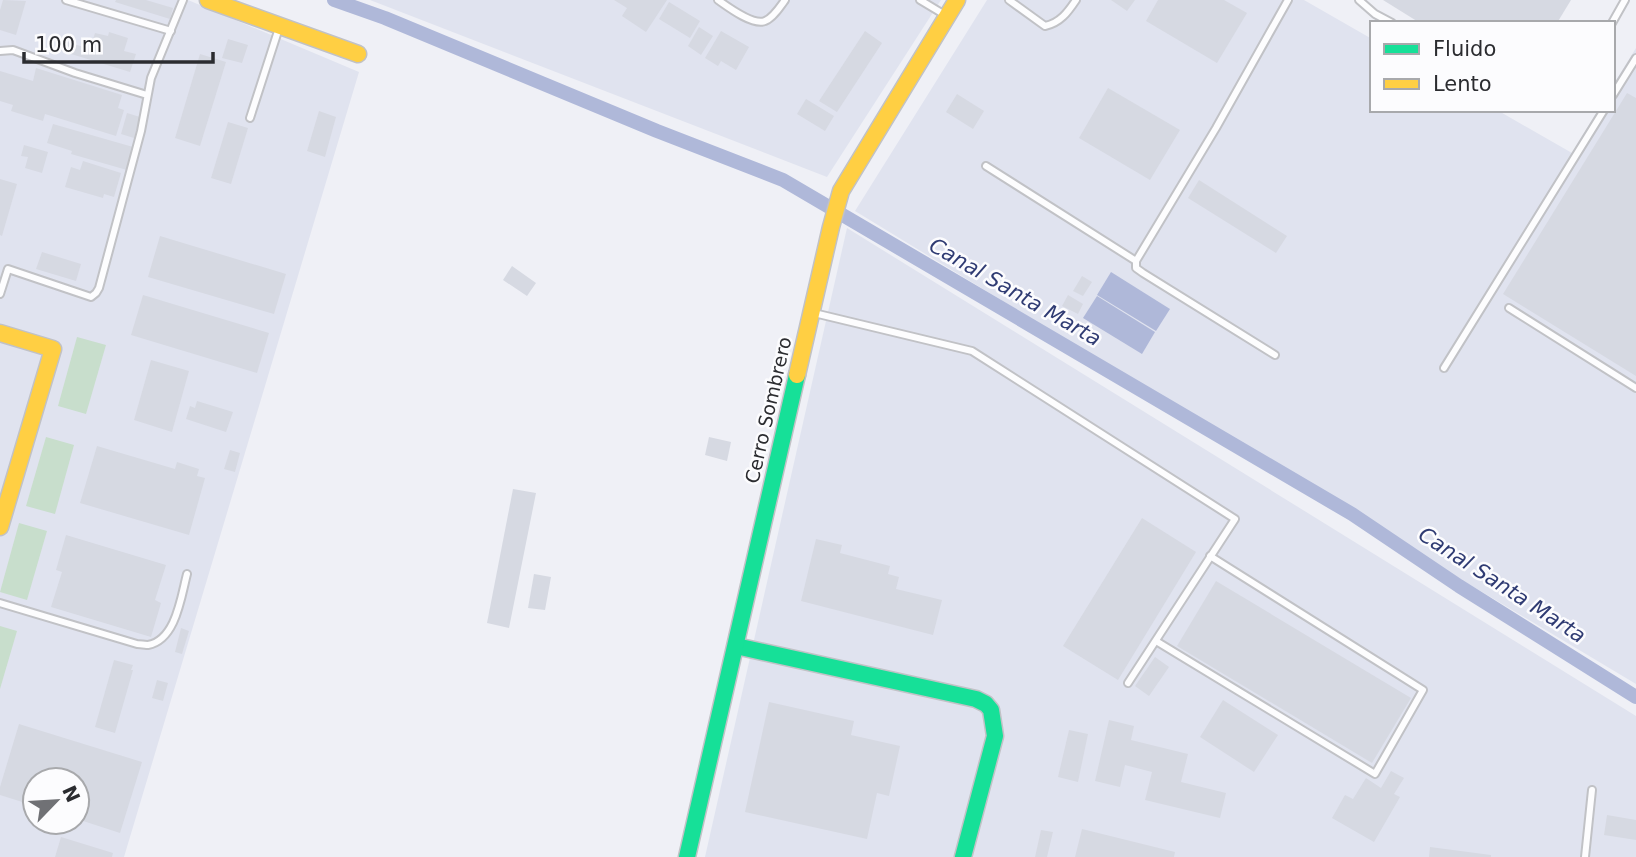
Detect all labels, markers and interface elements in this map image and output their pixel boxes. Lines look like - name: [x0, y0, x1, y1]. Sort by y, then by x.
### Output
- scale bar: [24, 21, 214, 65]
- legend: [1370, 21, 1615, 112]
- text: 100 m: [35, 33, 102, 57]
- text: Fluido: [1433, 37, 1496, 61]
- text: Lento: [1433, 72, 1492, 96]
- water label: Canal Santa Marta: [925, 233, 1105, 351]
- street label: Cerro Sombrero: [740, 335, 796, 485]
- water label: Canal Santa Marta: [1414, 522, 1590, 648]
- north arrow: [21, 766, 91, 836]
- text: N: [58, 782, 85, 806]

